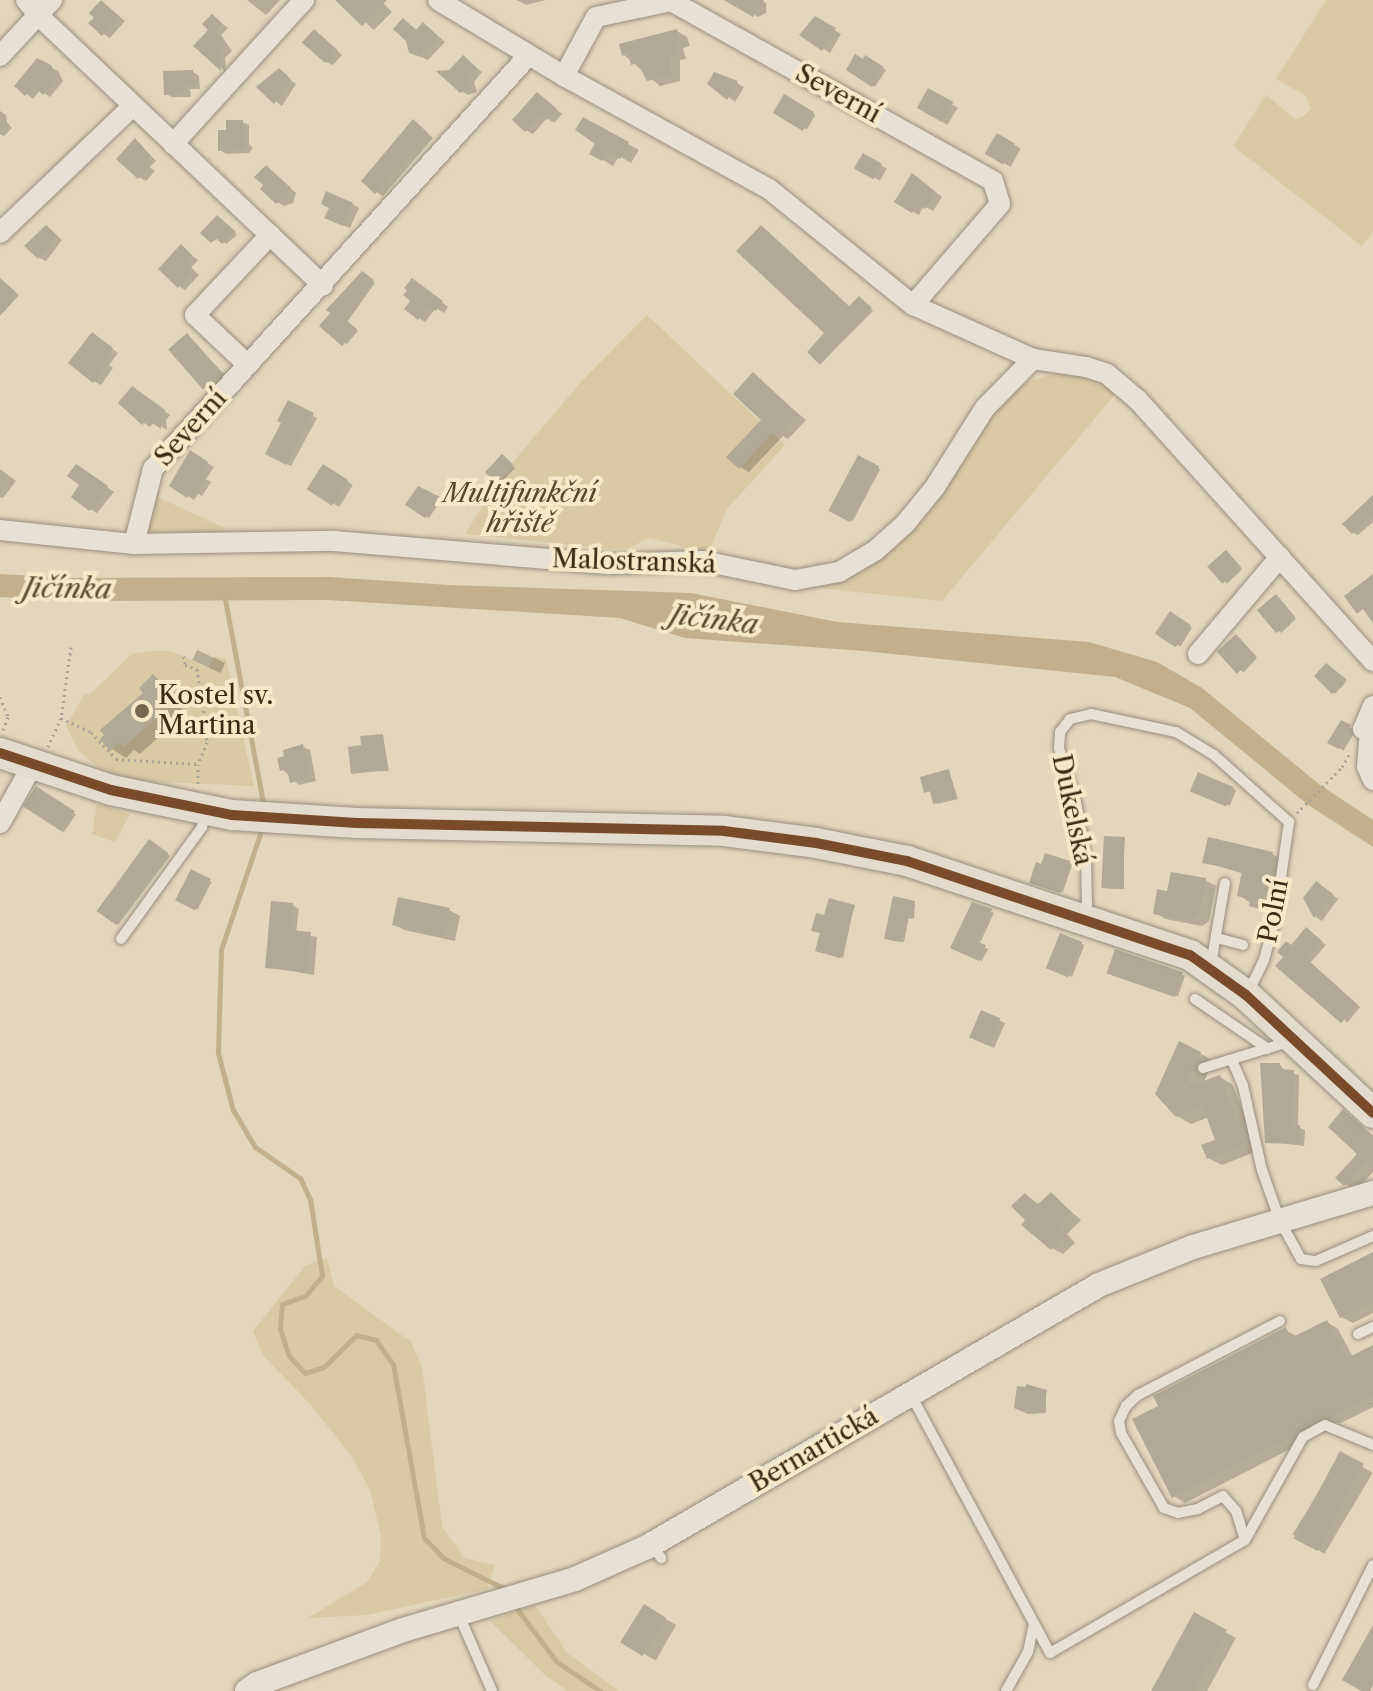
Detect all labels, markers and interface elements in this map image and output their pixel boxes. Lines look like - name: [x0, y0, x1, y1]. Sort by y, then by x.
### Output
- street label: Severní: [790, 58, 886, 130]
- street label: Severní: [148, 383, 234, 473]
- park label: Multifunkční hřiště: [443, 478, 597, 540]
- street label: Malostranská: [551, 544, 717, 580]
- water label: Jičínka: [22, 570, 112, 606]
- water label: Jičínka: [668, 597, 760, 641]
- place label: Kostel sv. Martina: [158, 680, 273, 742]
- marker: Kostel sv. Martina: [133, 702, 151, 720]
- street label: Dukelská: [1045, 752, 1099, 868]
- street label: Polní: [1253, 876, 1295, 946]
- street label: Bernartická: [744, 1401, 884, 1499]

